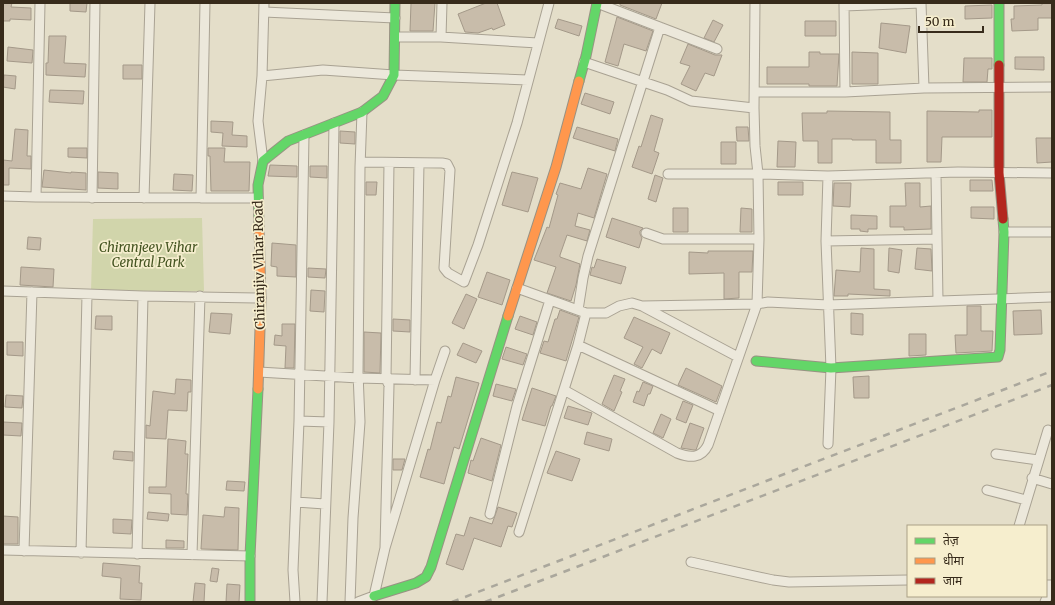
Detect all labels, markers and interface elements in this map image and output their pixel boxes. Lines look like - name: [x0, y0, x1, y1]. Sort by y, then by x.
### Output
- scale bar: [919, 8, 983, 34]
- text: 50 m: [925, 14, 954, 29]
- street label: Chiranjiv Vihar Road: [249, 200, 269, 330]
- park label: Chiranjeev Vihar Central Park: [99, 239, 198, 271]
- legend: [907, 525, 1047, 597]
- text: तेज़: [943, 533, 960, 548]
- text: धीमा: [943, 553, 965, 568]
- text: जाम: [943, 573, 963, 588]

